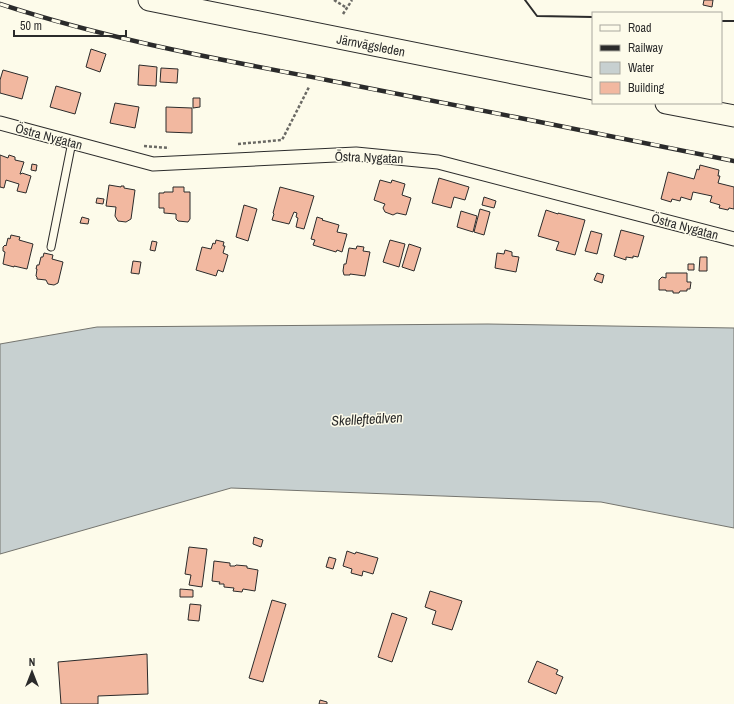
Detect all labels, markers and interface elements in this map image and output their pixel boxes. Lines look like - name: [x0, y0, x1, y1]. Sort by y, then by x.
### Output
- scale bar: [14, 12, 126, 38]
- legend: [592, 12, 722, 104]
- text: 50 m: [20, 18, 42, 34]
- text: Road: [628, 20, 652, 36]
- street label: Järnvägsleden: [335, 31, 407, 60]
- text: Railway: [628, 40, 663, 56]
- text: Water: [628, 60, 655, 76]
- text: Building: [628, 80, 665, 96]
- street label: Östra Nygatan: [13, 119, 84, 154]
- street label: Östra Nygatan: [334, 148, 404, 167]
- street label: Östra Nygatan: [649, 209, 720, 244]
- water label: Skellefteälven: [331, 408, 403, 430]
- north arrow: [12, 652, 52, 692]
- text: N: [29, 655, 35, 669]

